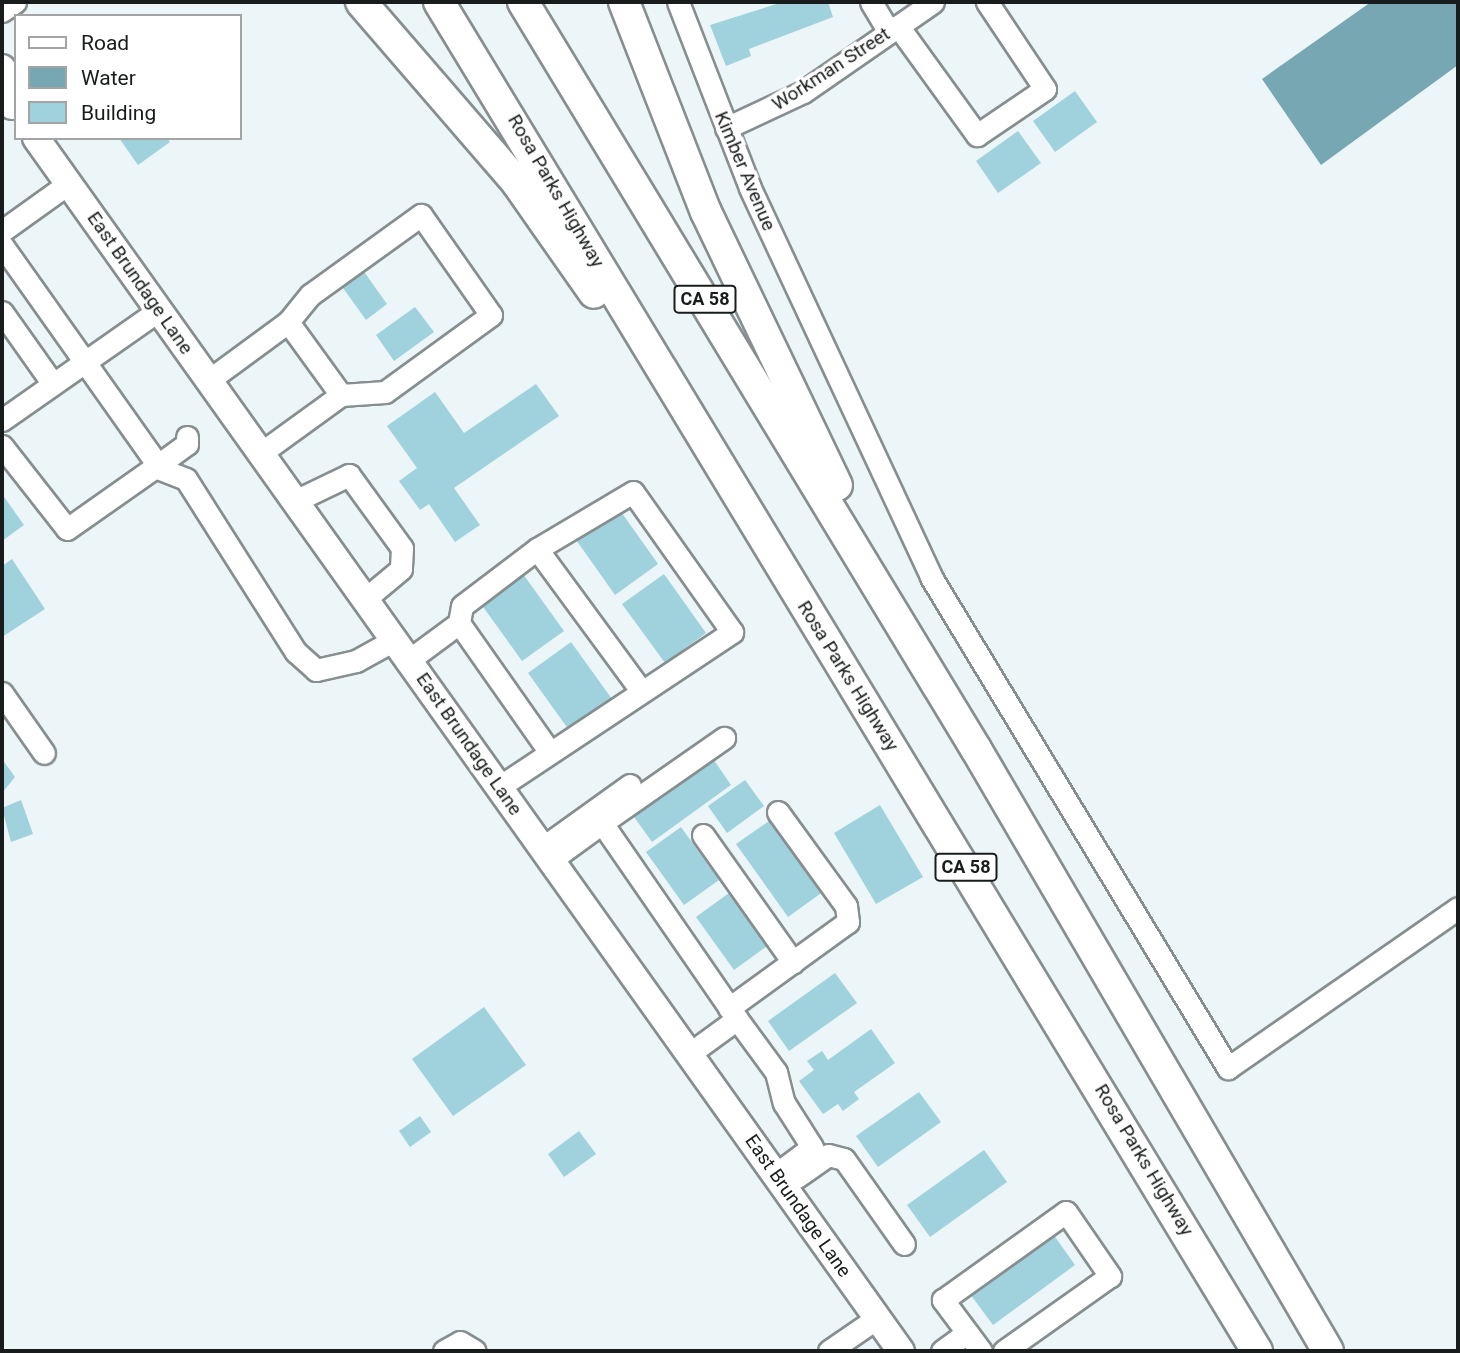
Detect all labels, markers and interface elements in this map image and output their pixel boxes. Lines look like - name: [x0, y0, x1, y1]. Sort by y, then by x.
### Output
- legend: [14, 14, 242, 140]
- street label: Workman Street: [768, 22, 894, 116]
- text: Road: [81, 31, 129, 55]
- text: Water: [81, 66, 136, 90]
- text: Building: [81, 101, 156, 125]
- street label: Kimber Avenue: [710, 108, 780, 234]
- street label: Rosa Parks Highway: [503, 110, 609, 272]
- street label: East Brundage Lane: [82, 207, 198, 359]
- road number: CA 58: [674, 284, 736, 314]
- street label: Rosa Parks Highway: [793, 597, 903, 755]
- street label: East Brundage Lane: [411, 668, 527, 820]
- road number: CA 58: [934, 852, 998, 882]
- street label: Rosa Parks Highway: [1090, 1080, 1198, 1240]
- street label: East Brundage Lane: [740, 1130, 856, 1282]

